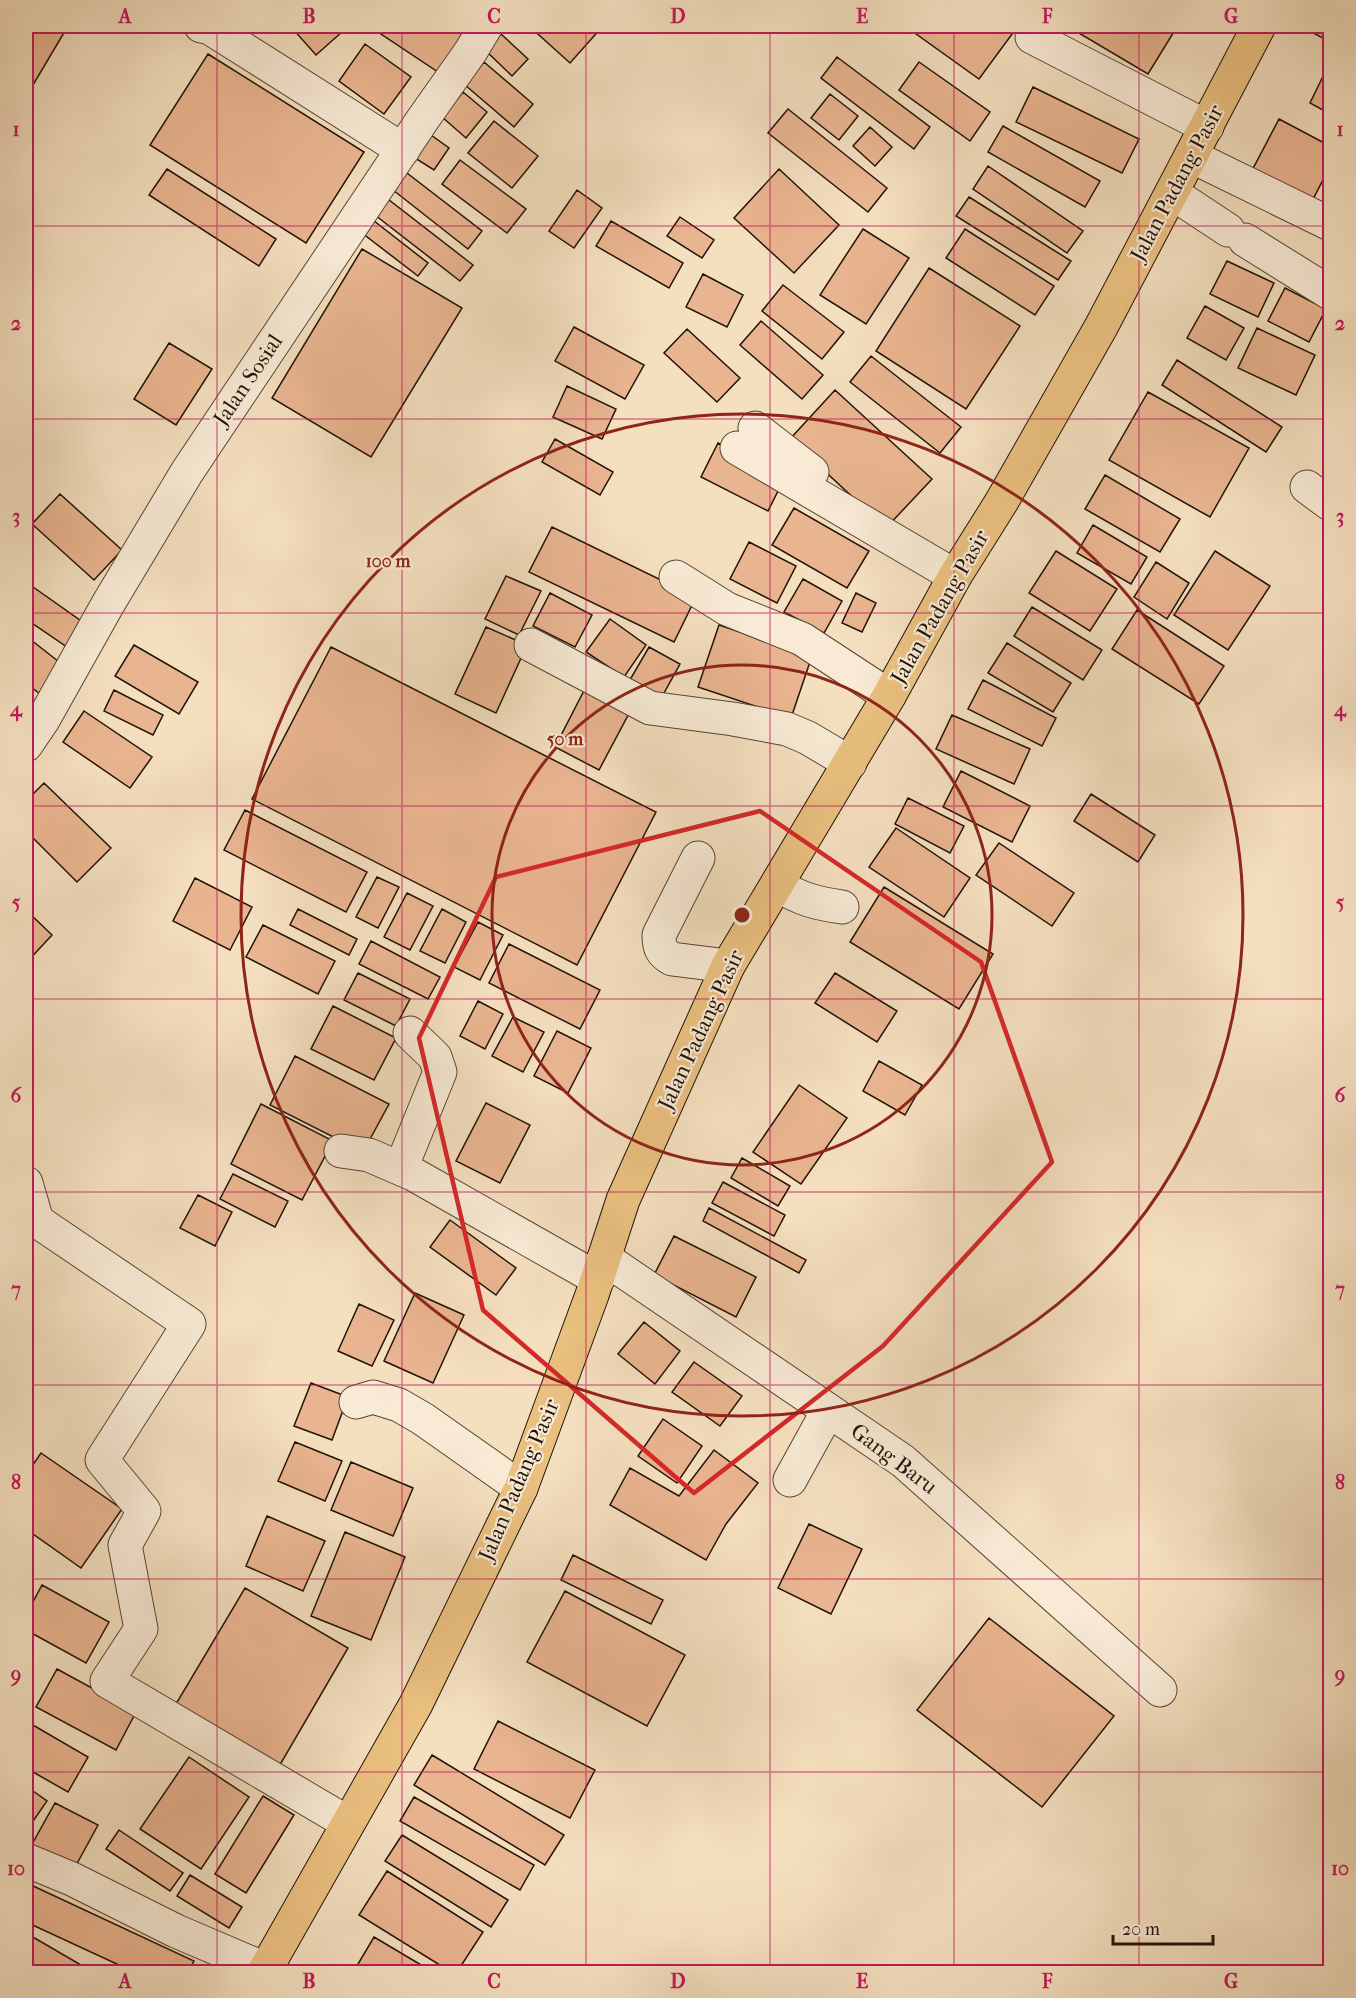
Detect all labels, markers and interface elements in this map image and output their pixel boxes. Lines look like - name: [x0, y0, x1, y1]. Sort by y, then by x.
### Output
- text: A: [117, 5, 133, 28]
- text: B: [302, 5, 316, 28]
- text: C: [487, 5, 501, 28]
- text: D: [670, 5, 686, 28]
- text: E: [856, 5, 868, 28]
- text: F: [1041, 5, 1053, 28]
- text: G: [1224, 5, 1238, 28]
- street label: Jalan Padang Pasir: [1124, 100, 1230, 267]
- text: 1: [12, 118, 20, 141]
- text: 1: [1336, 118, 1344, 141]
- text: 2: [11, 312, 21, 335]
- text: 2: [1335, 312, 1345, 335]
- street label: Jalan Sosial: [207, 329, 288, 433]
- text: 3: [12, 505, 20, 528]
- text: 3: [1336, 505, 1344, 528]
- street label: Jalan Padang Pasir: [884, 525, 995, 690]
- text: 100 m: [365, 551, 412, 572]
- text: 4: [9, 698, 23, 722]
- text: 4: [1333, 698, 1347, 722]
- text: 50 m: [547, 729, 584, 750]
- text: 5: [12, 891, 21, 914]
- text: 5: [1336, 891, 1345, 914]
- centre of rings: [732, 905, 752, 925]
- street label: Jalan Padang Pasir: [652, 945, 750, 1116]
- text: 6: [11, 1084, 23, 1107]
- text: 6: [1335, 1084, 1347, 1107]
- text: 7: [10, 1278, 21, 1301]
- text: 7: [1334, 1278, 1345, 1301]
- street label: Jalan Padang Pasir: [472, 1394, 565, 1567]
- street label: Gang Baru: [846, 1418, 943, 1500]
- text: 8: [11, 1471, 21, 1494]
- text: 8: [1335, 1471, 1345, 1494]
- text: 9: [10, 1664, 21, 1687]
- text: 9: [1334, 1664, 1345, 1687]
- text: 10: [7, 1857, 25, 1880]
- text: 10: [1331, 1857, 1349, 1880]
- scale bar: [1113, 1908, 1214, 1946]
- text: 20 m: [1122, 1919, 1160, 1940]
- text: A: [117, 1970, 133, 1993]
- text: B: [302, 1970, 316, 1993]
- text: C: [487, 1970, 501, 1993]
- text: D: [670, 1970, 686, 1993]
- text: E: [856, 1970, 868, 1993]
- text: F: [1041, 1970, 1053, 1993]
- text: G: [1224, 1970, 1238, 1993]

